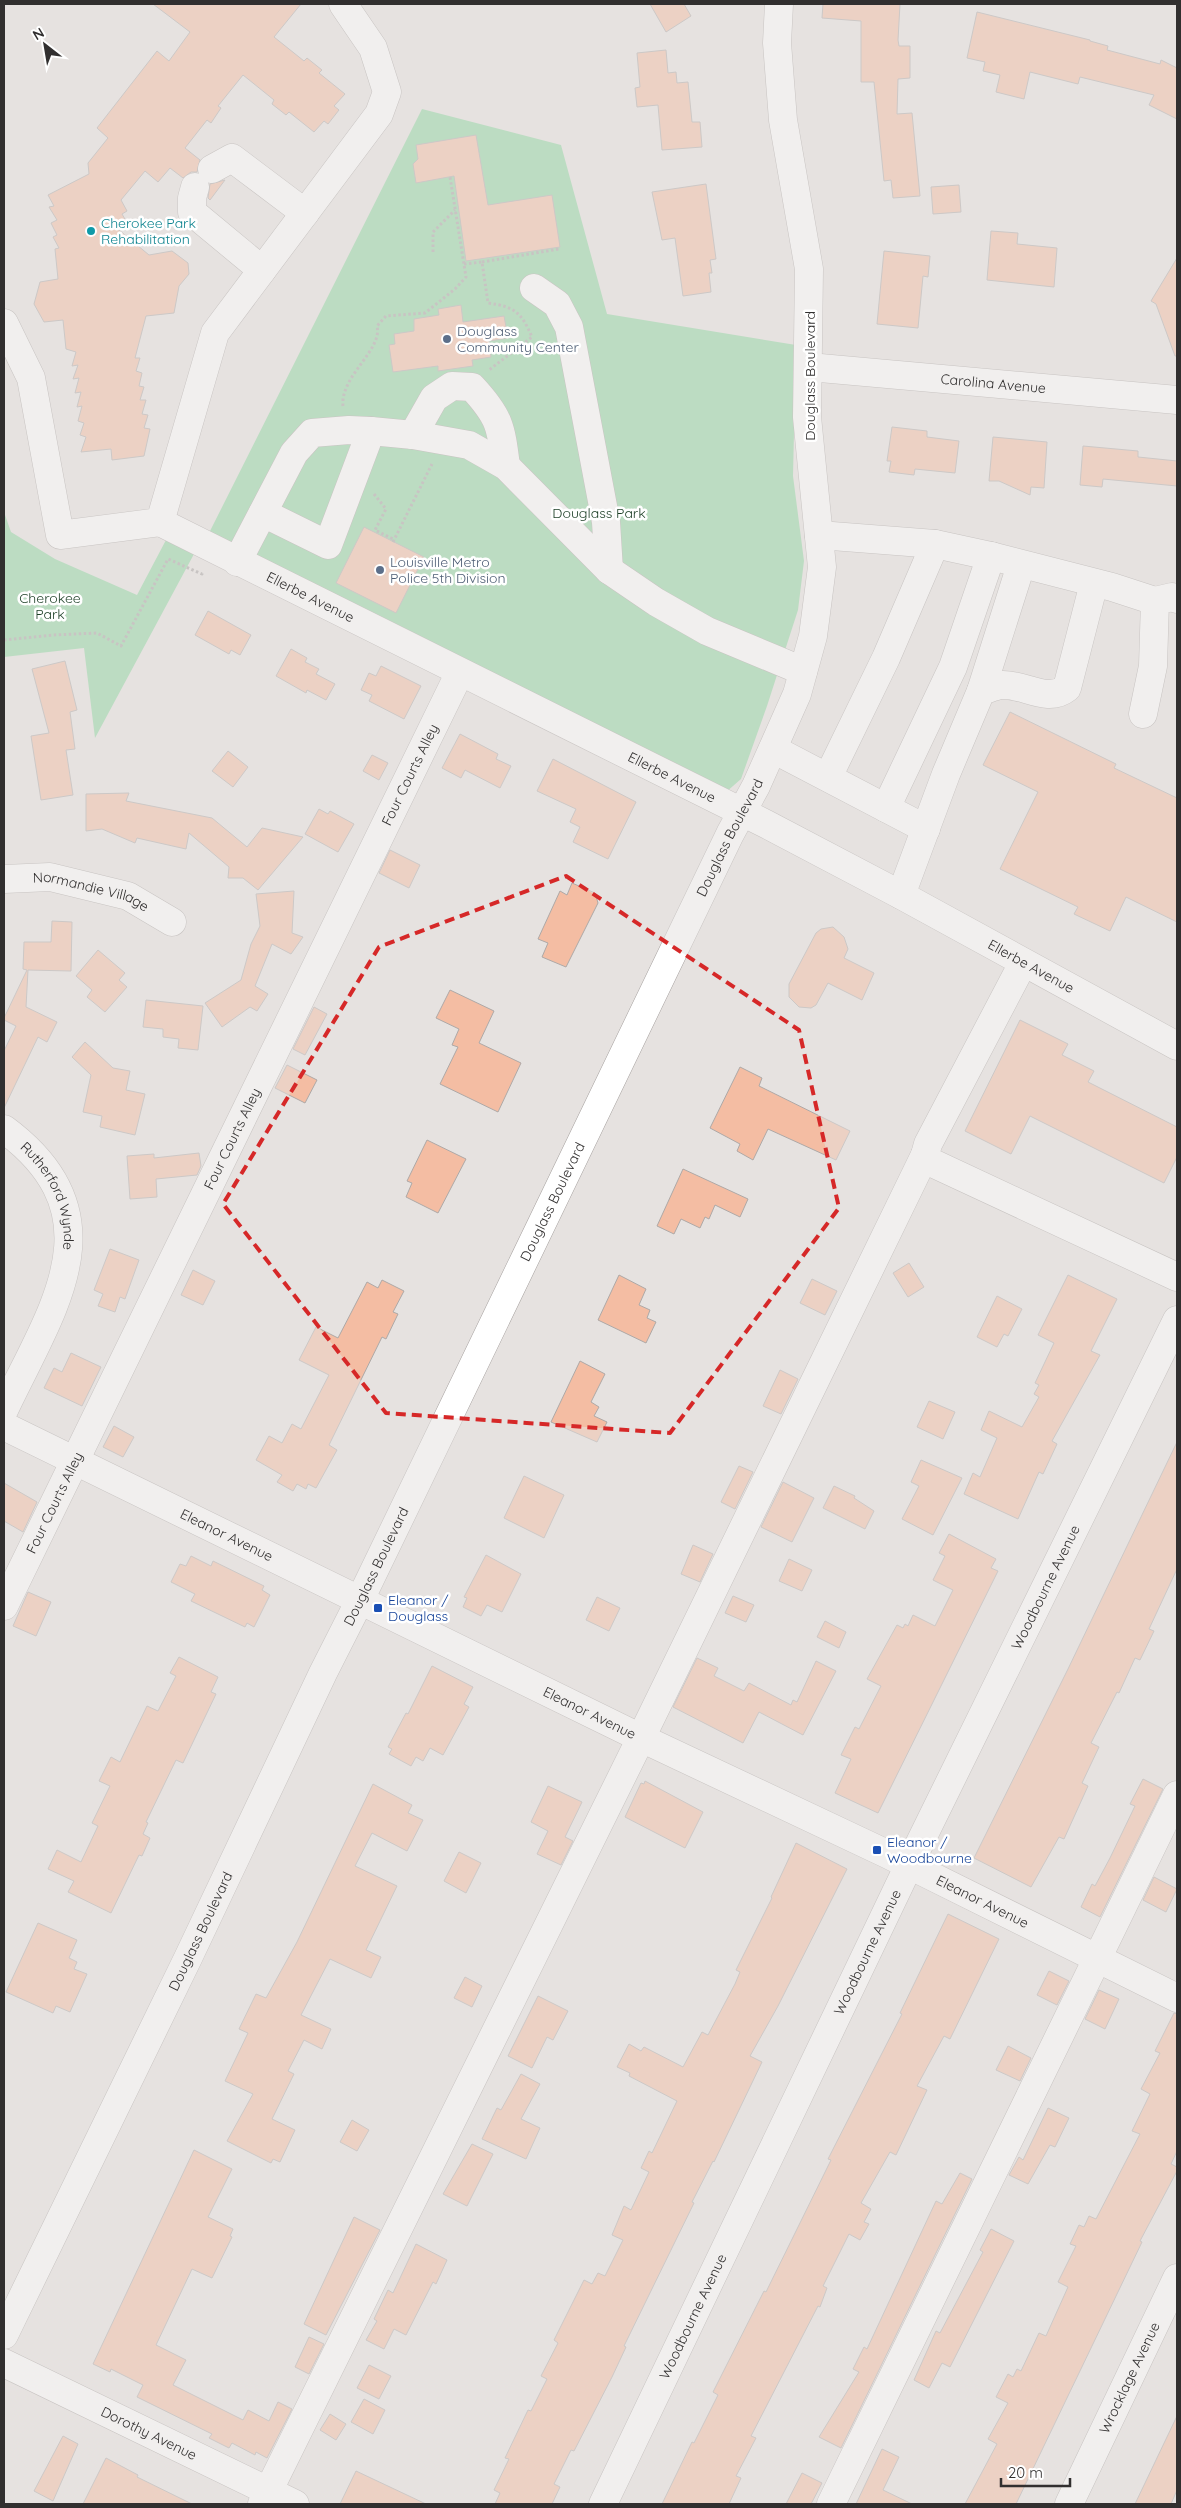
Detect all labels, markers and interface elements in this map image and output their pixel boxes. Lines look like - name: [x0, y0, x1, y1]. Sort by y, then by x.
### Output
- north arrow: [20, 20, 70, 70]
- text: N: [29, 23, 47, 44]
- place label: Cherokee Park Rehabilitation: [101, 214, 196, 248]
- marker: Cherokee Park Rehabilitation: [85, 225, 97, 237]
- street label: Douglass Boulevard: [801, 311, 819, 441]
- place label: Douglass Community Center: [457, 322, 579, 356]
- marker: Douglass Community Center: [441, 333, 453, 345]
- street label: Carolina Avenue: [940, 370, 1047, 397]
- park label: Douglass Park: [552, 504, 646, 522]
- place label: Louisville Metro Police 5th Division: [390, 553, 506, 587]
- marker: Louisville Metro Police 5th Division: [374, 564, 386, 576]
- street label: Ellerbe Avenue: [263, 568, 357, 626]
- park label: Cherokee Park: [19, 589, 81, 623]
- street label: Four Courts Alley: [377, 721, 442, 829]
- street label: Ellerbe Avenue: [625, 748, 719, 807]
- street label: Douglass Boulevard: [692, 776, 767, 899]
- street label: Normandie Village: [32, 868, 152, 915]
- street label: Ellerbe Avenue: [985, 935, 1078, 997]
- street label: Four Courts Alley: [200, 1085, 265, 1193]
- street label: Rutherford Wynde: [17, 1138, 78, 1251]
- street label: Douglass Boulevard: [516, 1139, 589, 1264]
- street label: Four Courts Alley: [22, 1449, 87, 1556]
- street label: Douglass Boulevard: [339, 1504, 413, 1629]
- street label: Eleanor Avenue: [177, 1505, 276, 1565]
- street label: Woodbourne Avenue: [1007, 1522, 1084, 1653]
- place label: Eleanor / Douglass: [388, 1591, 449, 1625]
- marker: Eleanor / Douglass: [372, 1602, 384, 1614]
- street label: Eleanor Avenue: [540, 1682, 639, 1743]
- place label: Eleanor / Woodbourne: [887, 1833, 972, 1867]
- marker: Eleanor / Woodbourne: [871, 1844, 883, 1856]
- street label: Douglass Boulevard: [164, 1869, 237, 1994]
- street label: Eleanor Avenue: [933, 1871, 1032, 1932]
- street label: Woodbourne Avenue: [830, 1886, 905, 2018]
- street label: Woodbourne Avenue: [655, 2251, 731, 2382]
- street label: Wrocklage Avenue: [1095, 2319, 1164, 2436]
- street label: Dorothy Avenue: [98, 2402, 200, 2464]
- scale bar: [1001, 2456, 1070, 2488]
- text: 20 m: [1008, 2463, 1043, 2482]

